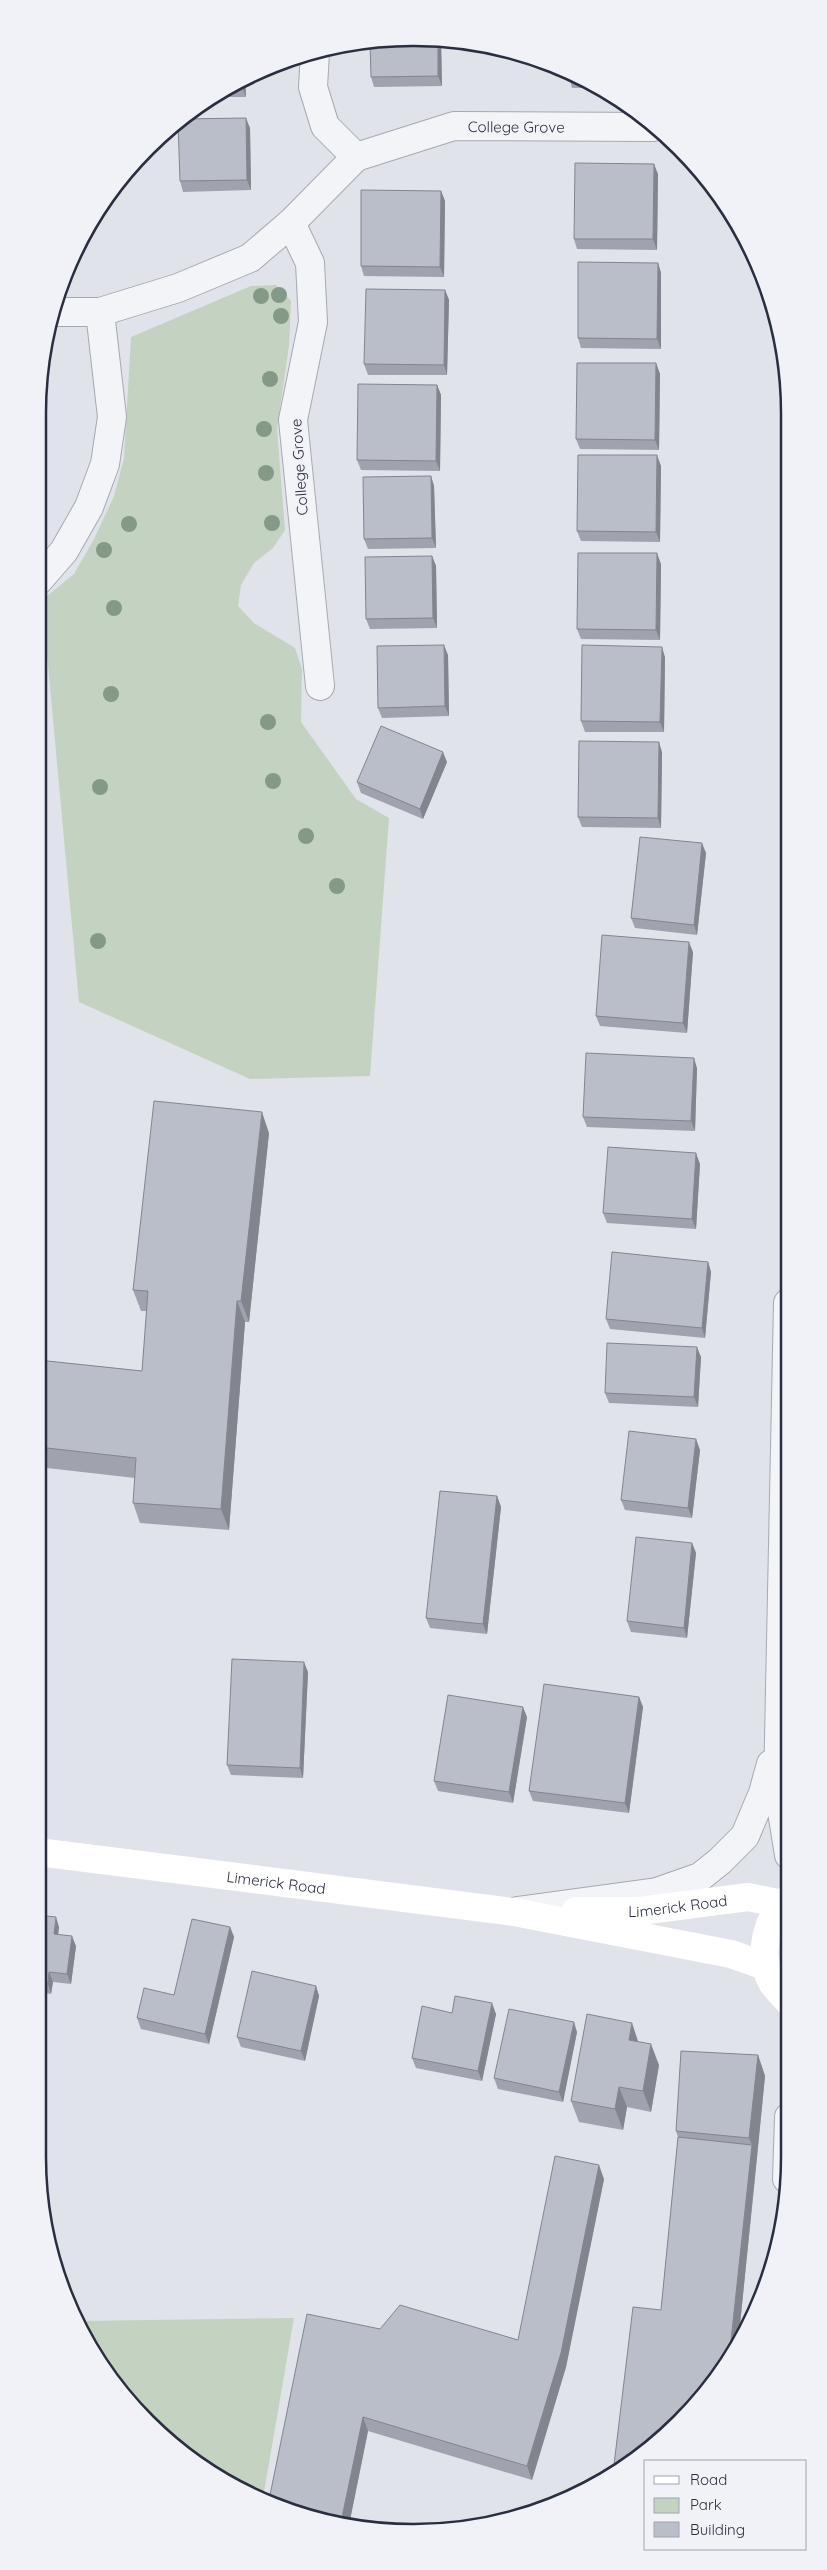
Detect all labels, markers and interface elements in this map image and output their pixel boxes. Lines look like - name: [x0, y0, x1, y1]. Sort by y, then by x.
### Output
- street label: College Grove: [468, 117, 565, 136]
- street label: College Grove: [286, 418, 312, 516]
- street label: Limerick Road: [226, 1866, 327, 1898]
- street label: Limerick Road: [628, 1890, 728, 1921]
- legend: [644, 2460, 807, 2550]
- text: Road: [690, 2470, 727, 2489]
- text: Park: [690, 2495, 722, 2514]
- text: Building: [690, 2520, 745, 2539]

